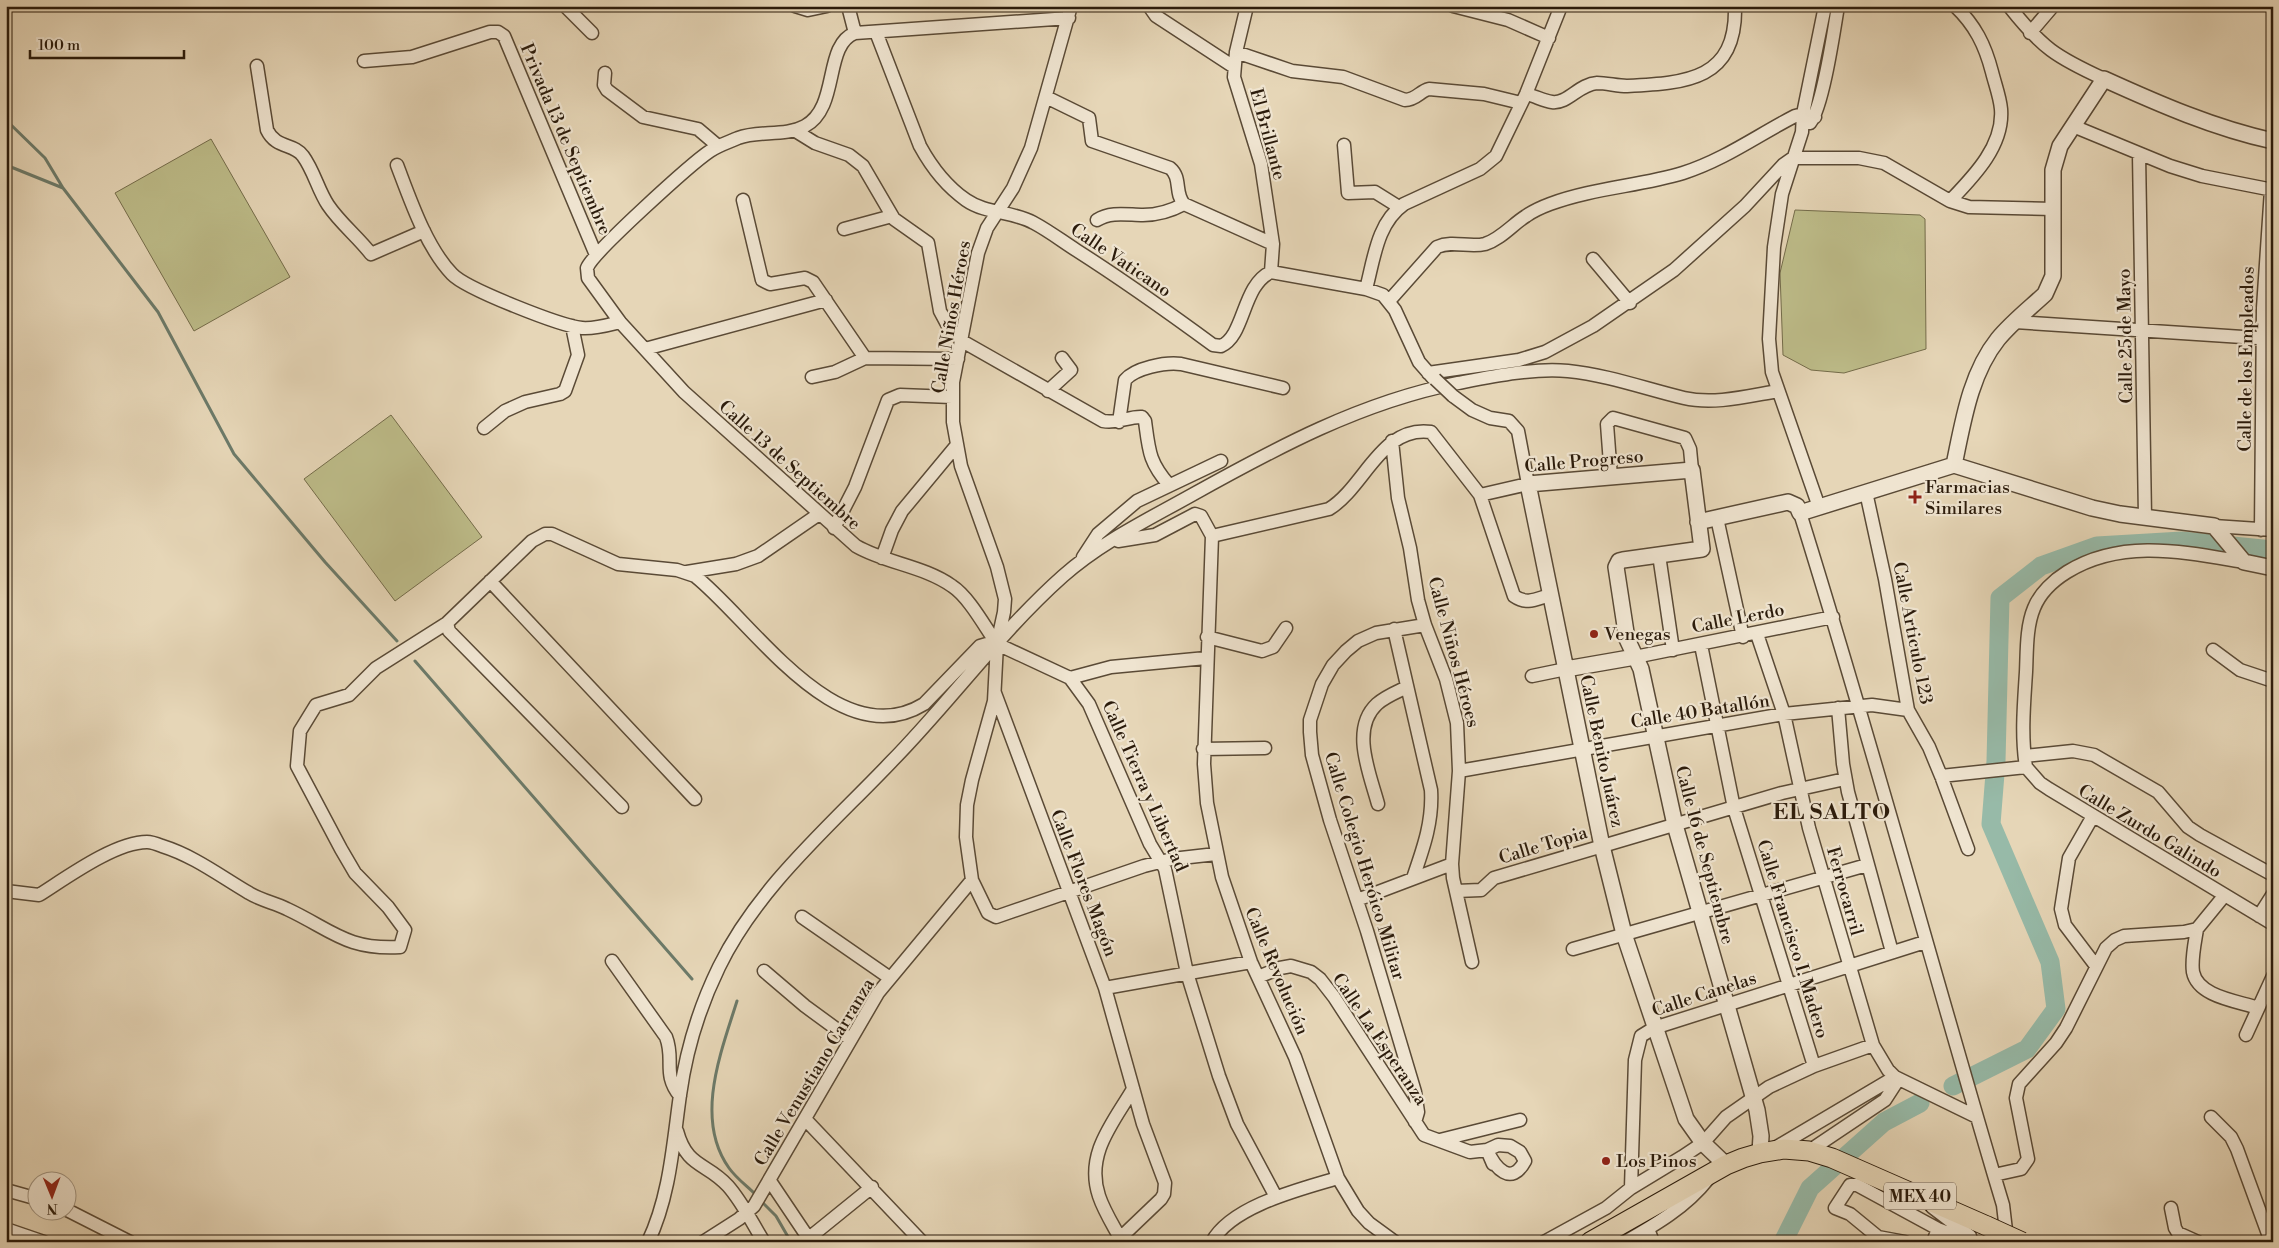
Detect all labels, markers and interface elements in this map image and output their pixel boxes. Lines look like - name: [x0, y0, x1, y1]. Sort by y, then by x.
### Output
- scale bar: [30, 28, 184, 60]
- text: 100 m: [38, 36, 80, 55]
- street label: Privada 13 de Septiembre: [515, 40, 616, 238]
- street label: El Brillante: [1244, 86, 1291, 183]
- street label: Calle Vaticano: [1066, 218, 1176, 303]
- street label: Calle Niños Héroes: [927, 239, 976, 395]
- street label: Calle de los Empleados: [2233, 266, 2260, 452]
- street label: Calle 25 de Mayo: [2113, 268, 2138, 404]
- street label: Calle 13 de Septiembre: [714, 395, 865, 535]
- street label: Calle Progreso: [1524, 445, 1645, 478]
- place label: Farmacias Similares: [1925, 476, 2010, 520]
- marker: Farmacias Similares: [1909, 491, 1921, 503]
- street label: Calle Articulo 123: [1887, 560, 1938, 706]
- street label: Calle Niños Héroes: [1422, 574, 1485, 730]
- street label: Calle Lerdo: [1690, 598, 1786, 639]
- place label: Venegas: [1603, 623, 1671, 646]
- marker: Venegas: [1588, 628, 1600, 640]
- street label: Calle Benito Juárez: [1574, 673, 1629, 830]
- street label: Calle 40 Batallón: [1629, 689, 1771, 734]
- street label: Calle Tierra y Libertad: [1096, 697, 1193, 876]
- street label: Calle Colegio Heróico Militar: [1319, 749, 1410, 983]
- street label: Calle 16 de Septiembre: [1670, 763, 1739, 947]
- street label: Calle Zurdo Galindo: [2074, 780, 2226, 883]
- district label: EL SALTO: [1773, 799, 1891, 826]
- street label: Calle Flores Magón: [1045, 806, 1122, 960]
- street label: Calle Topia: [1496, 821, 1591, 870]
- street label: Calle Francisco I. Madero: [1751, 837, 1834, 1041]
- street label: Ferrocarril: [1821, 844, 1868, 939]
- street label: Calle Revolución: [1239, 904, 1314, 1039]
- street label: Calle Canelas: [1649, 967, 1759, 1022]
- street label: Calle La Esperanza: [1327, 969, 1433, 1111]
- street label: Calle Venustiano Carranza: [749, 973, 880, 1170]
- place label: Los Pinos: [1616, 1150, 1697, 1173]
- marker: Los Pinos: [1600, 1155, 1612, 1167]
- north arrow: [28, 1170, 78, 1220]
- road number: MEX 40: [1884, 1182, 1956, 1210]
- text: N: [47, 1199, 58, 1217]

